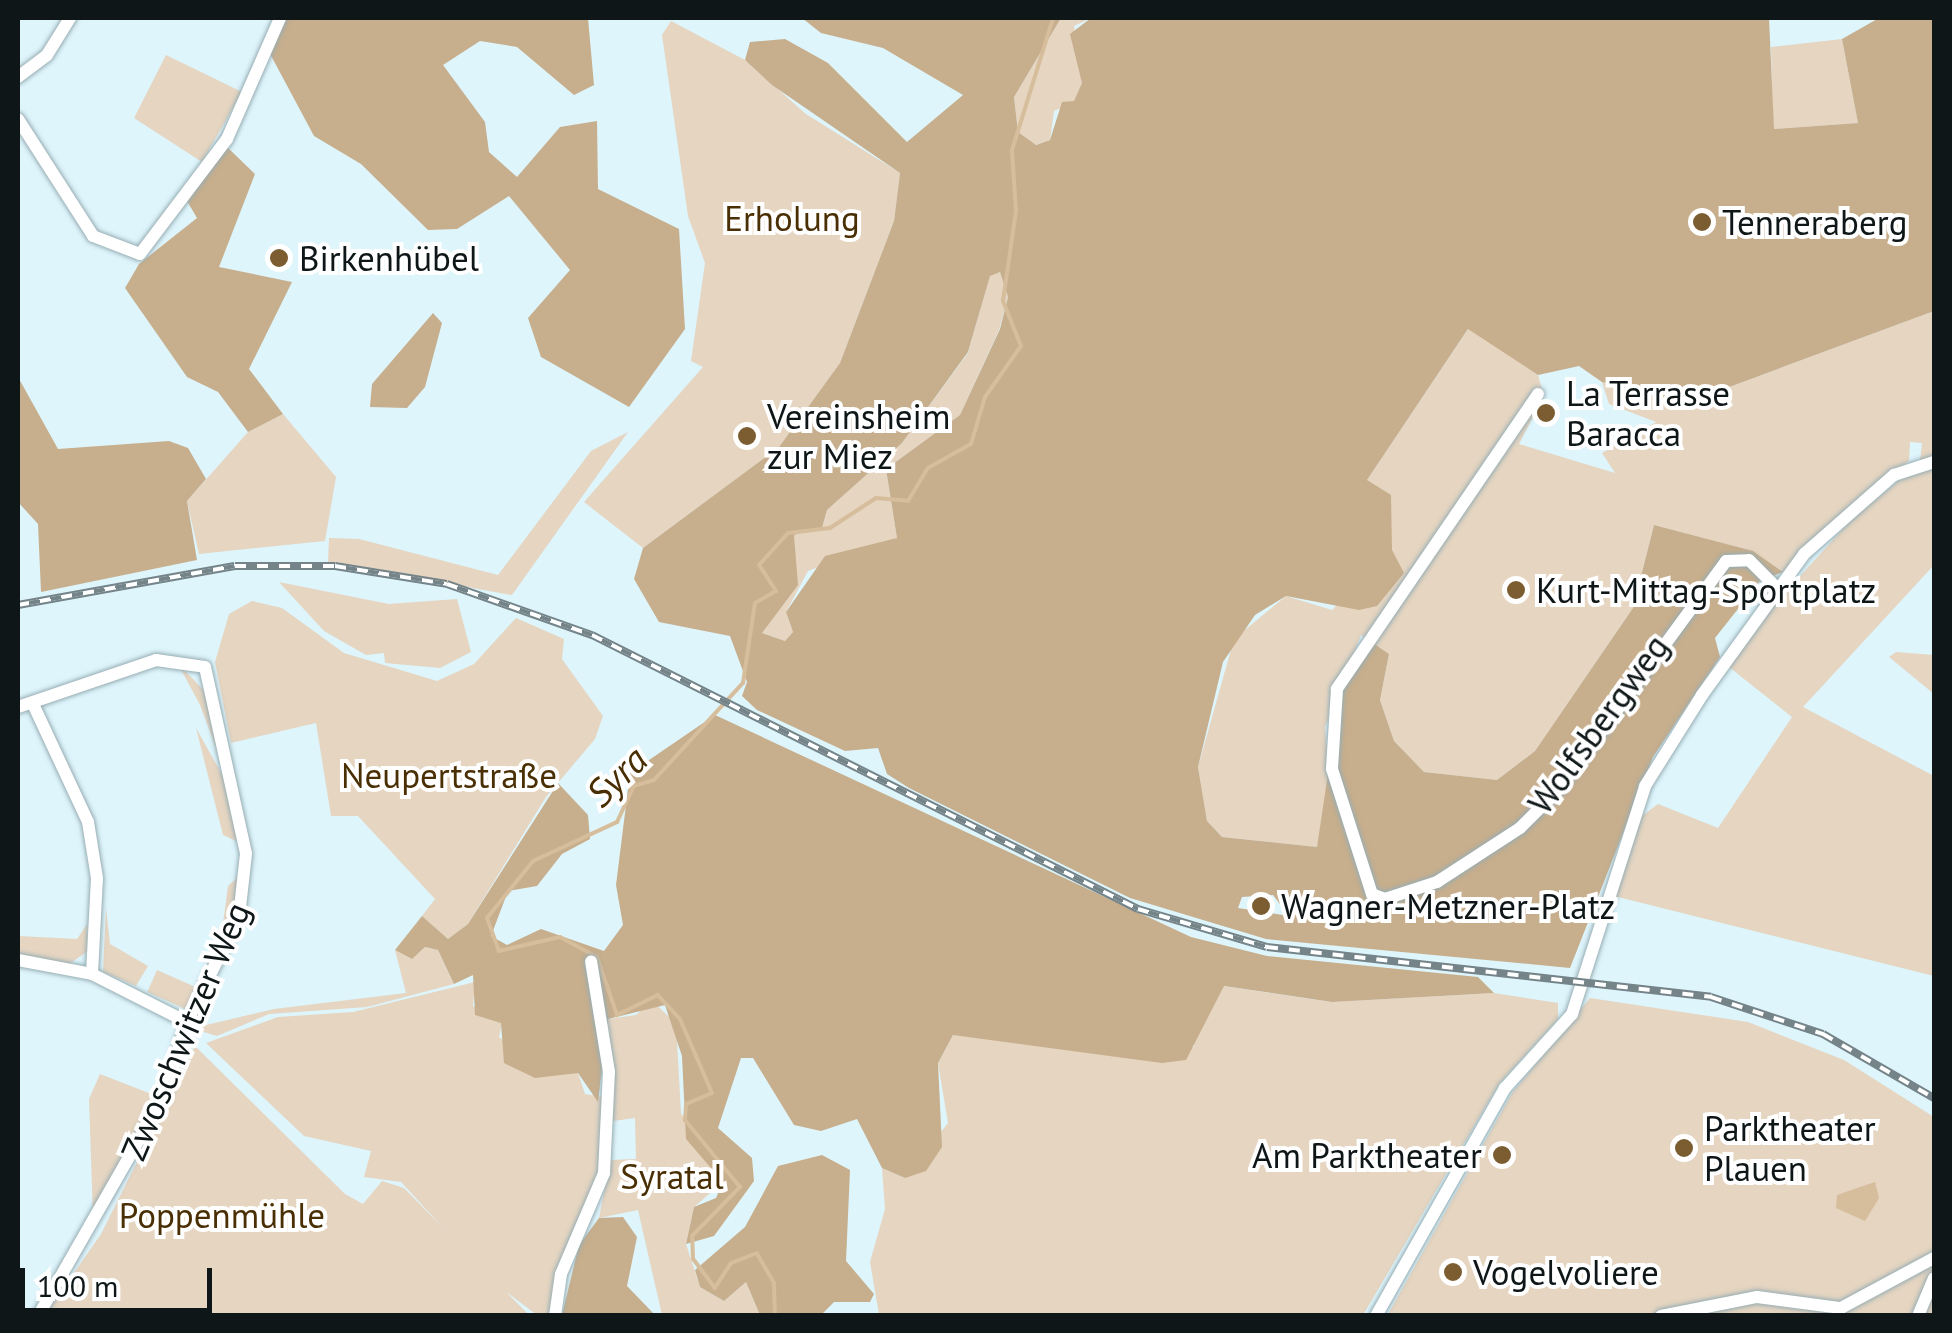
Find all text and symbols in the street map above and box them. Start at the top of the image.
park label: Erholung [724,197,860,239]
place label: Tenneraberg [1722,201,1907,243]
marker: Tenneraberg [1691,211,1713,233]
place label: Birkenhübel [299,237,479,279]
marker: Birkenhübel [268,247,290,269]
place label: La Terrasse Baracca [1566,372,1731,454]
place label: Vereinsheim zur Miez [767,395,950,477]
marker: La Terrasse Baracca [1535,402,1557,424]
marker: Vereinsheim zur Miez [736,425,758,447]
place label: Kurt-Mittag-Sportplatz [1536,569,1876,611]
marker: Kurt-Mittag-Sportplatz [1505,579,1527,601]
street label: Wolfsbergweg [1519,626,1677,822]
water label: Syra [576,736,656,816]
park label: Neupertstraße [341,754,557,796]
place label: Wagner-Metzner-Platz [1281,885,1615,927]
marker: Wagner-Metzner-Platz [1250,895,1272,917]
street label: Zwoschwitzer Weg [112,896,258,1166]
place label: Parktheater Plauen [1704,1107,1876,1189]
place label: Am Parktheater [1252,1134,1482,1176]
marker: Parktheater Plauen [1673,1137,1695,1159]
marker: Am Parktheater [1491,1144,1513,1166]
park label: Syratal [620,1155,724,1197]
park label: Poppenmühle [119,1194,325,1236]
scale bar [25,1248,218,1310]
place label: Vogelvoliere [1473,1251,1659,1293]
marker: Vogelvoliere [1442,1261,1464,1283]
text: 100 m [37,1266,118,1305]

